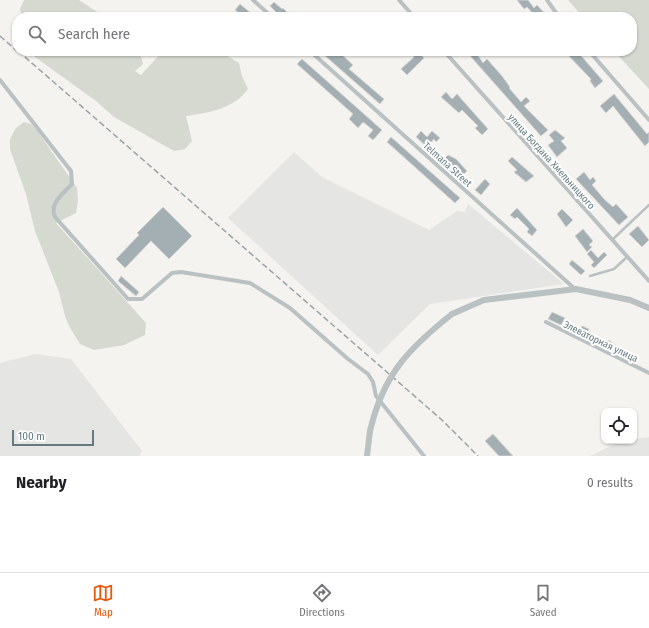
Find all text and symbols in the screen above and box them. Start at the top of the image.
search box [12,12,637,56]
icon: search [26,23,48,45]
text: Search here [58,25,130,43]
street label: улица Богдана Хмельницкого [505,112,597,212]
street label: Telmana Street [421,140,475,190]
street label: Элеваторная улица [561,319,640,365]
map controls [601,408,637,444]
button: locate [601,408,637,444]
scale bar [12,428,94,447]
text: 100 m [18,430,45,443]
text: Nearby [16,472,67,493]
text: 0 results [587,475,633,490]
tab: Map [92,582,114,619]
tab: Directions [299,582,345,619]
tab: Saved [530,582,557,619]

